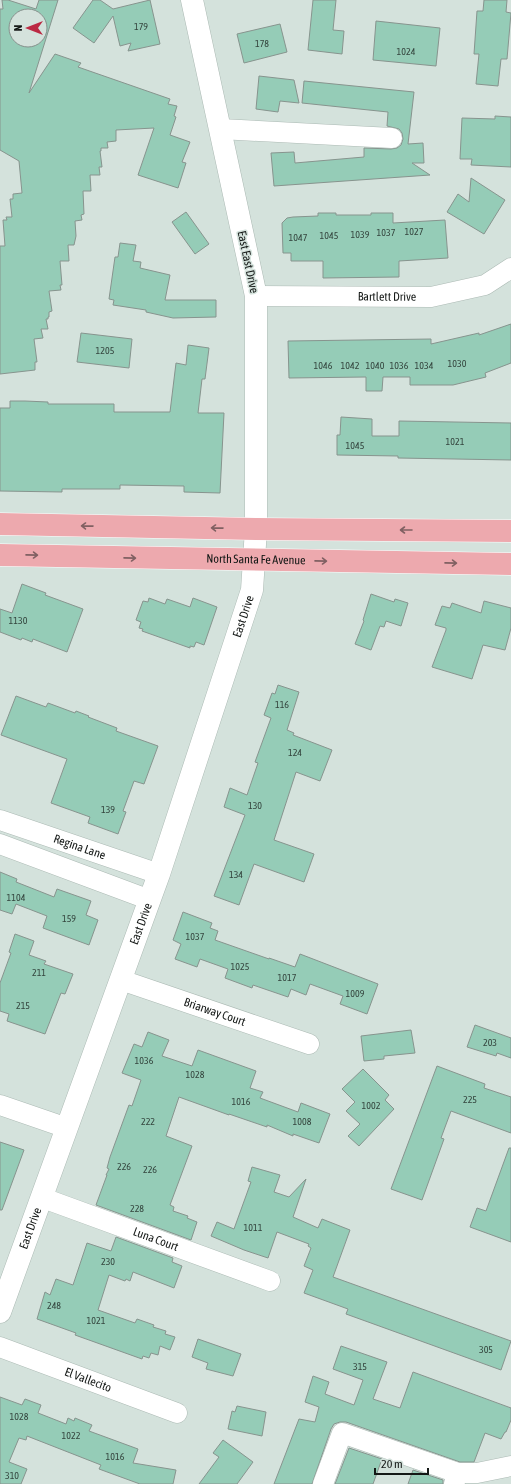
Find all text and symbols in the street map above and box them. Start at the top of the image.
north arrow [8,8,48,48]
house number: 179 [134,21,148,32]
text: N [12,25,24,31]
house number: 178 [255,38,269,49]
house number: 1024 [397,46,416,57]
house number: 1027 [405,226,424,237]
house number: 1037 [377,227,396,238]
house number: 1039 [351,229,370,240]
street label: East East Drive [235,230,261,294]
house number: 1045 [320,230,339,241]
house number: 1047 [289,232,308,243]
street label: Bartlett Drive [358,290,416,304]
house number: 1205 [96,345,115,356]
house number: 1030 [448,358,467,369]
house number: 1046 [314,360,333,371]
house number: 1042 [341,360,360,371]
house number: 1040 [366,360,385,371]
house number: 1036 [390,360,409,371]
house number: 1034 [415,360,434,371]
house number: 1021 [446,436,465,447]
house number: 1045 [346,440,365,451]
one-way arrow [81,522,94,530]
one-way arrow [211,524,224,532]
one-way arrow [400,526,413,534]
one-way arrow [25,552,38,559]
street label: North Santa Fe Avenue [206,552,306,567]
one-way arrow [123,554,136,562]
one-way arrow [314,557,327,565]
one-way arrow [444,559,457,567]
street label: East Drive [230,594,257,639]
house number: 1130 [9,615,28,626]
house number: 116 [275,699,289,710]
house number: 124 [288,747,302,758]
house number: 130 [248,800,262,811]
house number: 139 [101,804,115,815]
street label: Regina Lane [52,832,107,862]
house number: 134 [229,869,243,880]
house number: 1104 [7,892,26,903]
street label: East Drive [127,901,155,947]
house number: 159 [62,913,76,924]
house number: 1037 [186,931,205,942]
house number: 1025 [231,961,250,972]
house number: 211 [32,967,46,978]
house number: 1017 [278,972,297,983]
house number: 1009 [346,988,365,999]
street label: Briarway Court [182,995,248,1029]
house number: 215 [16,1000,30,1011]
house number: 203 [483,1037,497,1048]
house number: 1036 [135,1055,154,1066]
house number: 1028 [186,1069,205,1080]
house number: 225 [463,1094,477,1105]
house number: 1016 [232,1096,251,1107]
house number: 1002 [362,1100,381,1111]
house number: 222 [141,1116,155,1127]
house number: 1008 [293,1116,312,1127]
house number: 226 [117,1161,131,1172]
house number: 226 [143,1164,157,1175]
house number: 228 [130,1203,144,1214]
street label: East Drive [16,1206,44,1251]
house number: 1011 [244,1222,263,1233]
street label: Luna Court [131,1225,181,1254]
house number: 230 [101,1256,115,1267]
house number: 248 [47,1300,61,1311]
house number: 1021 [87,1315,106,1326]
house number: 305 [479,1344,493,1355]
house number: 315 [353,1361,367,1372]
street label: El Vallecito [63,1365,114,1395]
house number: 1028 [10,1411,29,1422]
house number: 1022 [62,1430,81,1441]
scale bar [375,1450,428,1476]
house number: 1016 [106,1451,125,1462]
text: 20 m [381,1457,403,1471]
house number: 310 [5,1470,19,1481]

